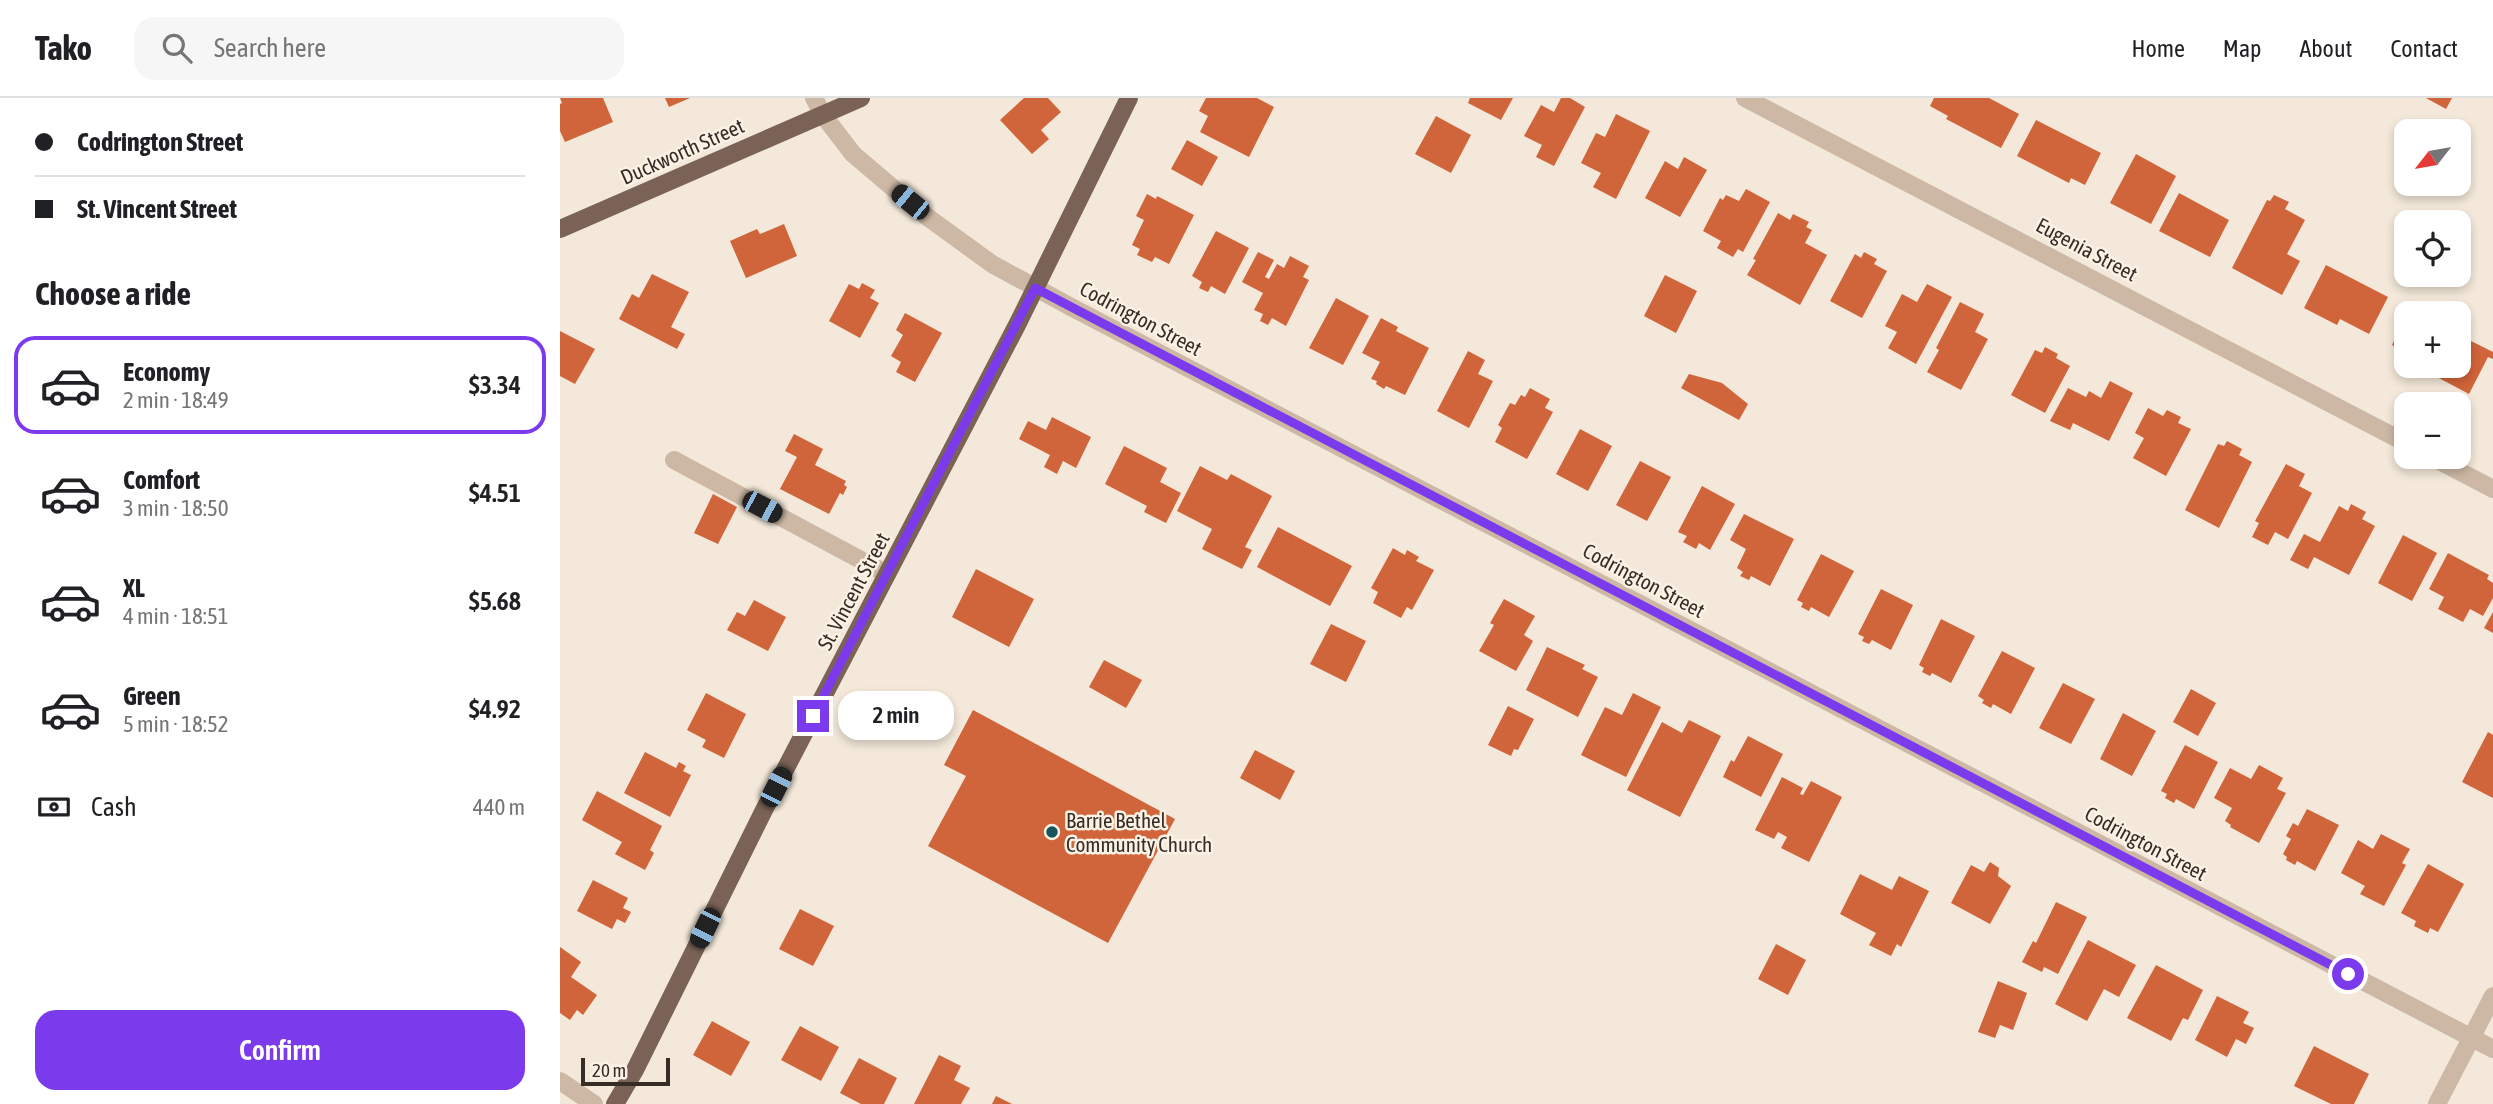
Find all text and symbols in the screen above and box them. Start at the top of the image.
search box [134,17,624,80]
text: Tako [35,29,92,67]
icon: search [158,29,196,67]
text: Search here [214,33,326,63]
text: Home [2131,35,2185,62]
text: Map [2223,35,2261,62]
text: About [2299,35,2352,62]
text: Contact [2390,35,2458,62]
street label: Duckworth Street [617,113,747,189]
north arrow [2394,119,2471,196]
map controls [2394,119,2471,469]
text: Codrington Street [77,127,243,157]
car [888,181,933,223]
text: St. Vincent Street [77,194,237,224]
button: locate [2394,210,2471,287]
street label: Eugenia Street [2032,212,2142,286]
text: Choose a ride [35,275,191,312]
street label: Codrington Street [1076,276,1206,360]
button: + [2394,301,2471,378]
icon: car [39,354,102,417]
text: Economy [123,357,210,387]
text: $3.34 [469,370,521,400]
text: 2 min · 18:49 [123,387,229,413]
button: − [2394,392,2471,469]
icon: car [39,462,102,525]
text: Comfort [123,465,200,495]
text: $4.51 [469,478,521,508]
car [739,488,786,526]
text: 3 min · 18:50 [123,495,229,521]
street label: St. Vincent Street [812,528,894,654]
street label: Codrington Street [1579,538,1709,622]
icon: car [39,570,102,633]
text: XL [123,573,145,603]
text: $5.68 [469,586,521,616]
text: 4 min · 18:51 [123,603,229,629]
icon: car [39,678,102,741]
text: Green [123,681,181,711]
callout: 2 min [838,692,953,740]
text: $4.92 [469,694,521,724]
route end [797,700,829,732]
text: 2 min [873,702,919,728]
text: 5 min · 18:52 [123,711,229,737]
car [758,764,795,810]
icon: cash [35,788,73,826]
text: Cash [91,792,137,822]
text: 440 m [473,794,525,820]
street label: Codrington Street [2081,801,2211,885]
place label: Barrie Bethel Community Church [1066,808,1212,856]
marker: Barrie Bethel Community Church [1044,824,1060,840]
car [687,905,724,951]
route start [2332,958,2364,990]
button: Confirm [35,1010,525,1090]
scale bar [581,1055,670,1087]
text: 20 m [592,1059,626,1081]

